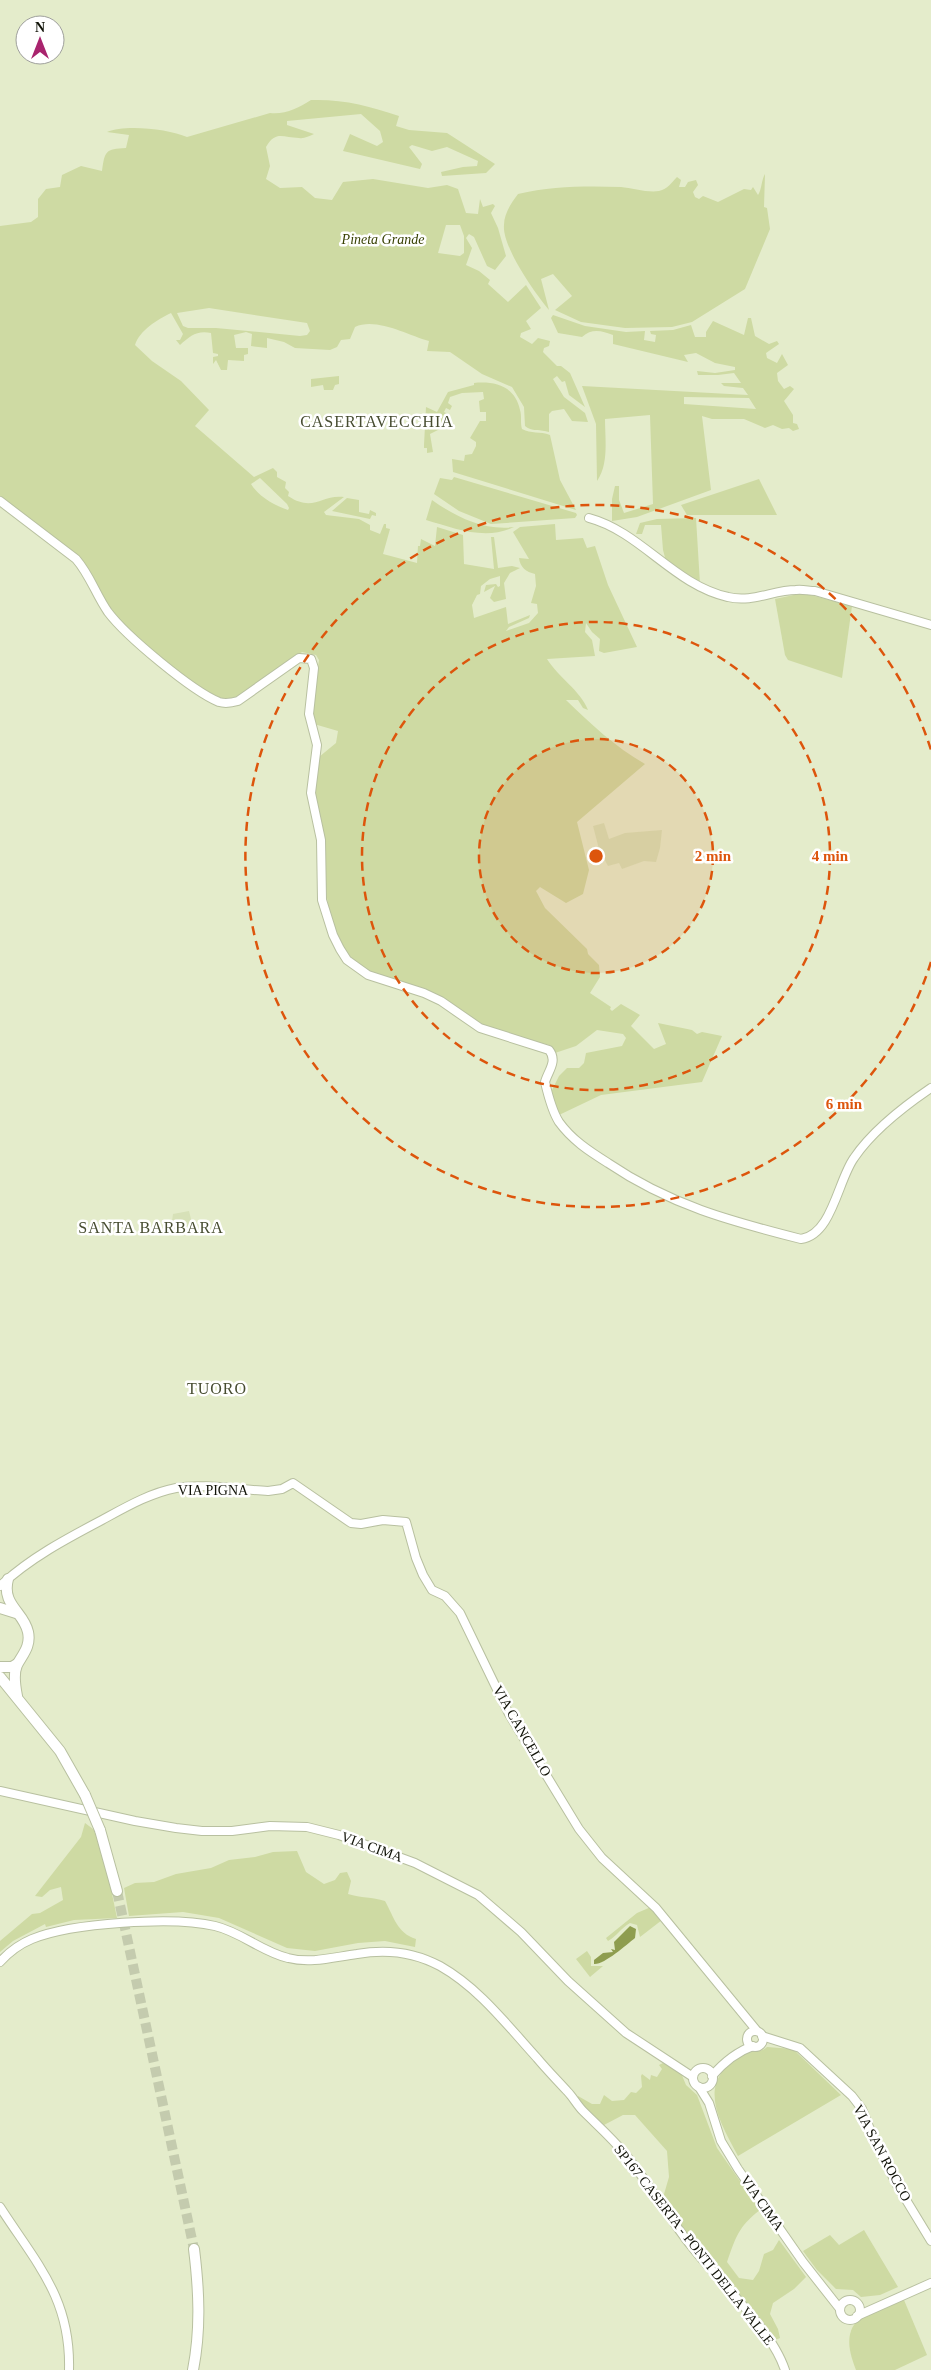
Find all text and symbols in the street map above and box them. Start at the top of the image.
north arrow [15,15,65,65]
text: N [35,20,45,35]
park label: Pineta Grande [341,232,424,247]
district label: CASERTAVECCHIA [300,413,454,430]
centre of rings [587,847,605,865]
text: 2 min [695,848,732,864]
text: 4 min [812,848,849,864]
text: 6 min [826,1096,863,1112]
district label: SANTA BARBARA [78,1219,224,1236]
district label: TUORO [187,1380,247,1397]
street label: VIA PIGNA [178,1483,249,1498]
street label: VIA CANCELLO [490,1683,554,1779]
street label: VIA CIMA [339,1829,406,1865]
street label: VIA SAN ROCCO [850,2102,914,2204]
street label: SP167 CASERTA - PONTI DELLA VALLE [611,2142,777,2348]
street label: VIA CIMA [737,2172,787,2234]

